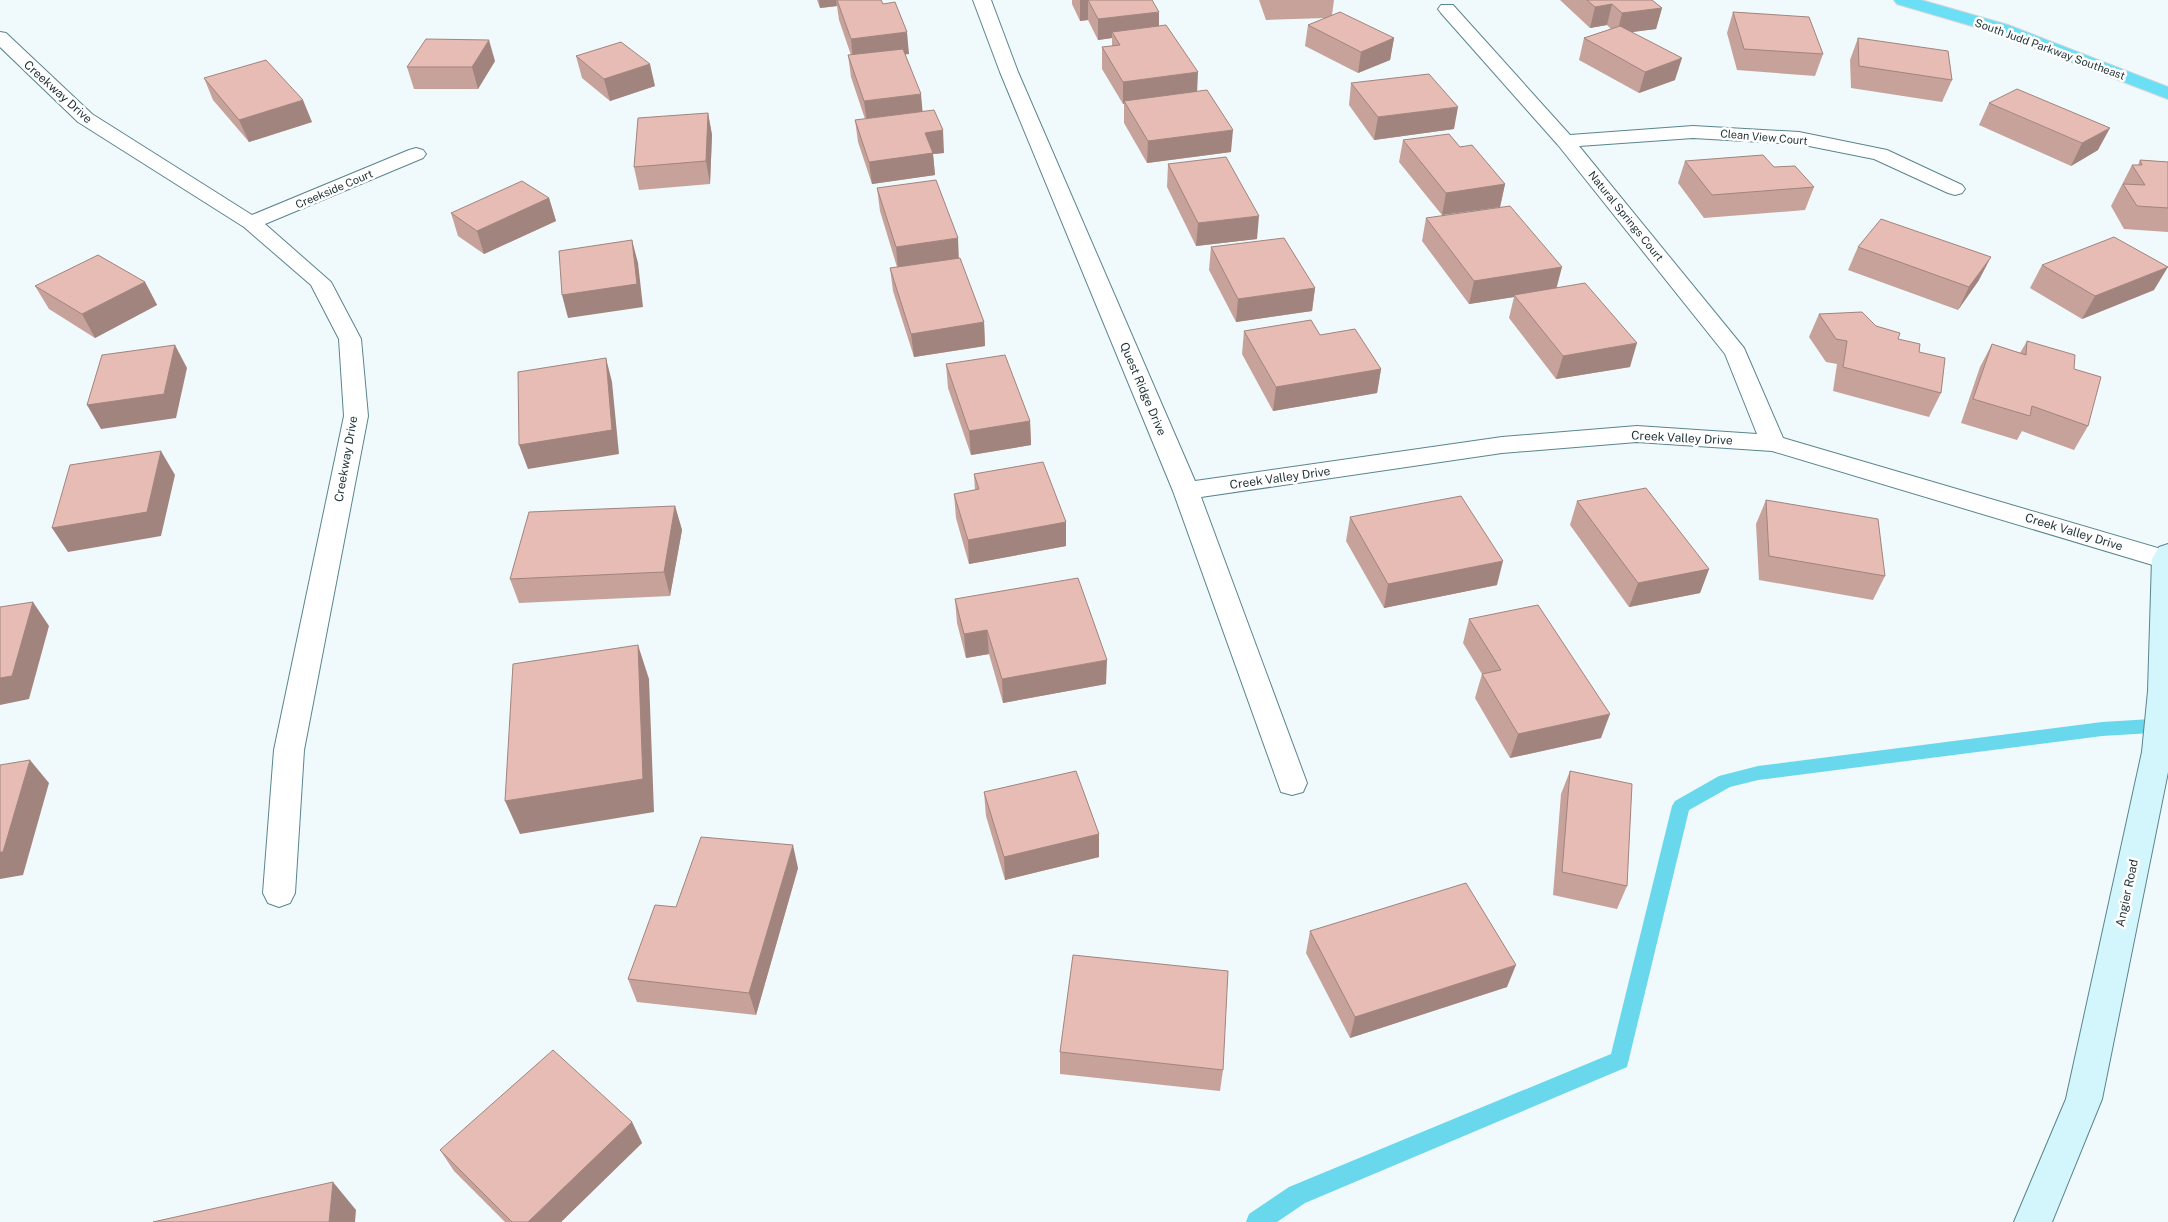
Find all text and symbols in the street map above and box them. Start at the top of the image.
street label: South Judd Parkway Southeast [1973,16,2127,82]
street label: Creekway Drive [21,58,95,126]
street label: Clean View Court [1720,127,1808,147]
street label: Creekside Court [294,167,374,211]
street label: Natural Springs Court [1586,169,1666,263]
street label: Quest Ridge Drive [1117,340,1169,438]
street label: Creekway Drive [332,415,360,503]
street label: Creek Valley Drive [1631,428,1733,448]
street label: Creek Valley Drive [1229,464,1331,492]
street label: Creek Valley Drive [2023,510,2125,554]
street label: Angier Road [2113,858,2141,928]

